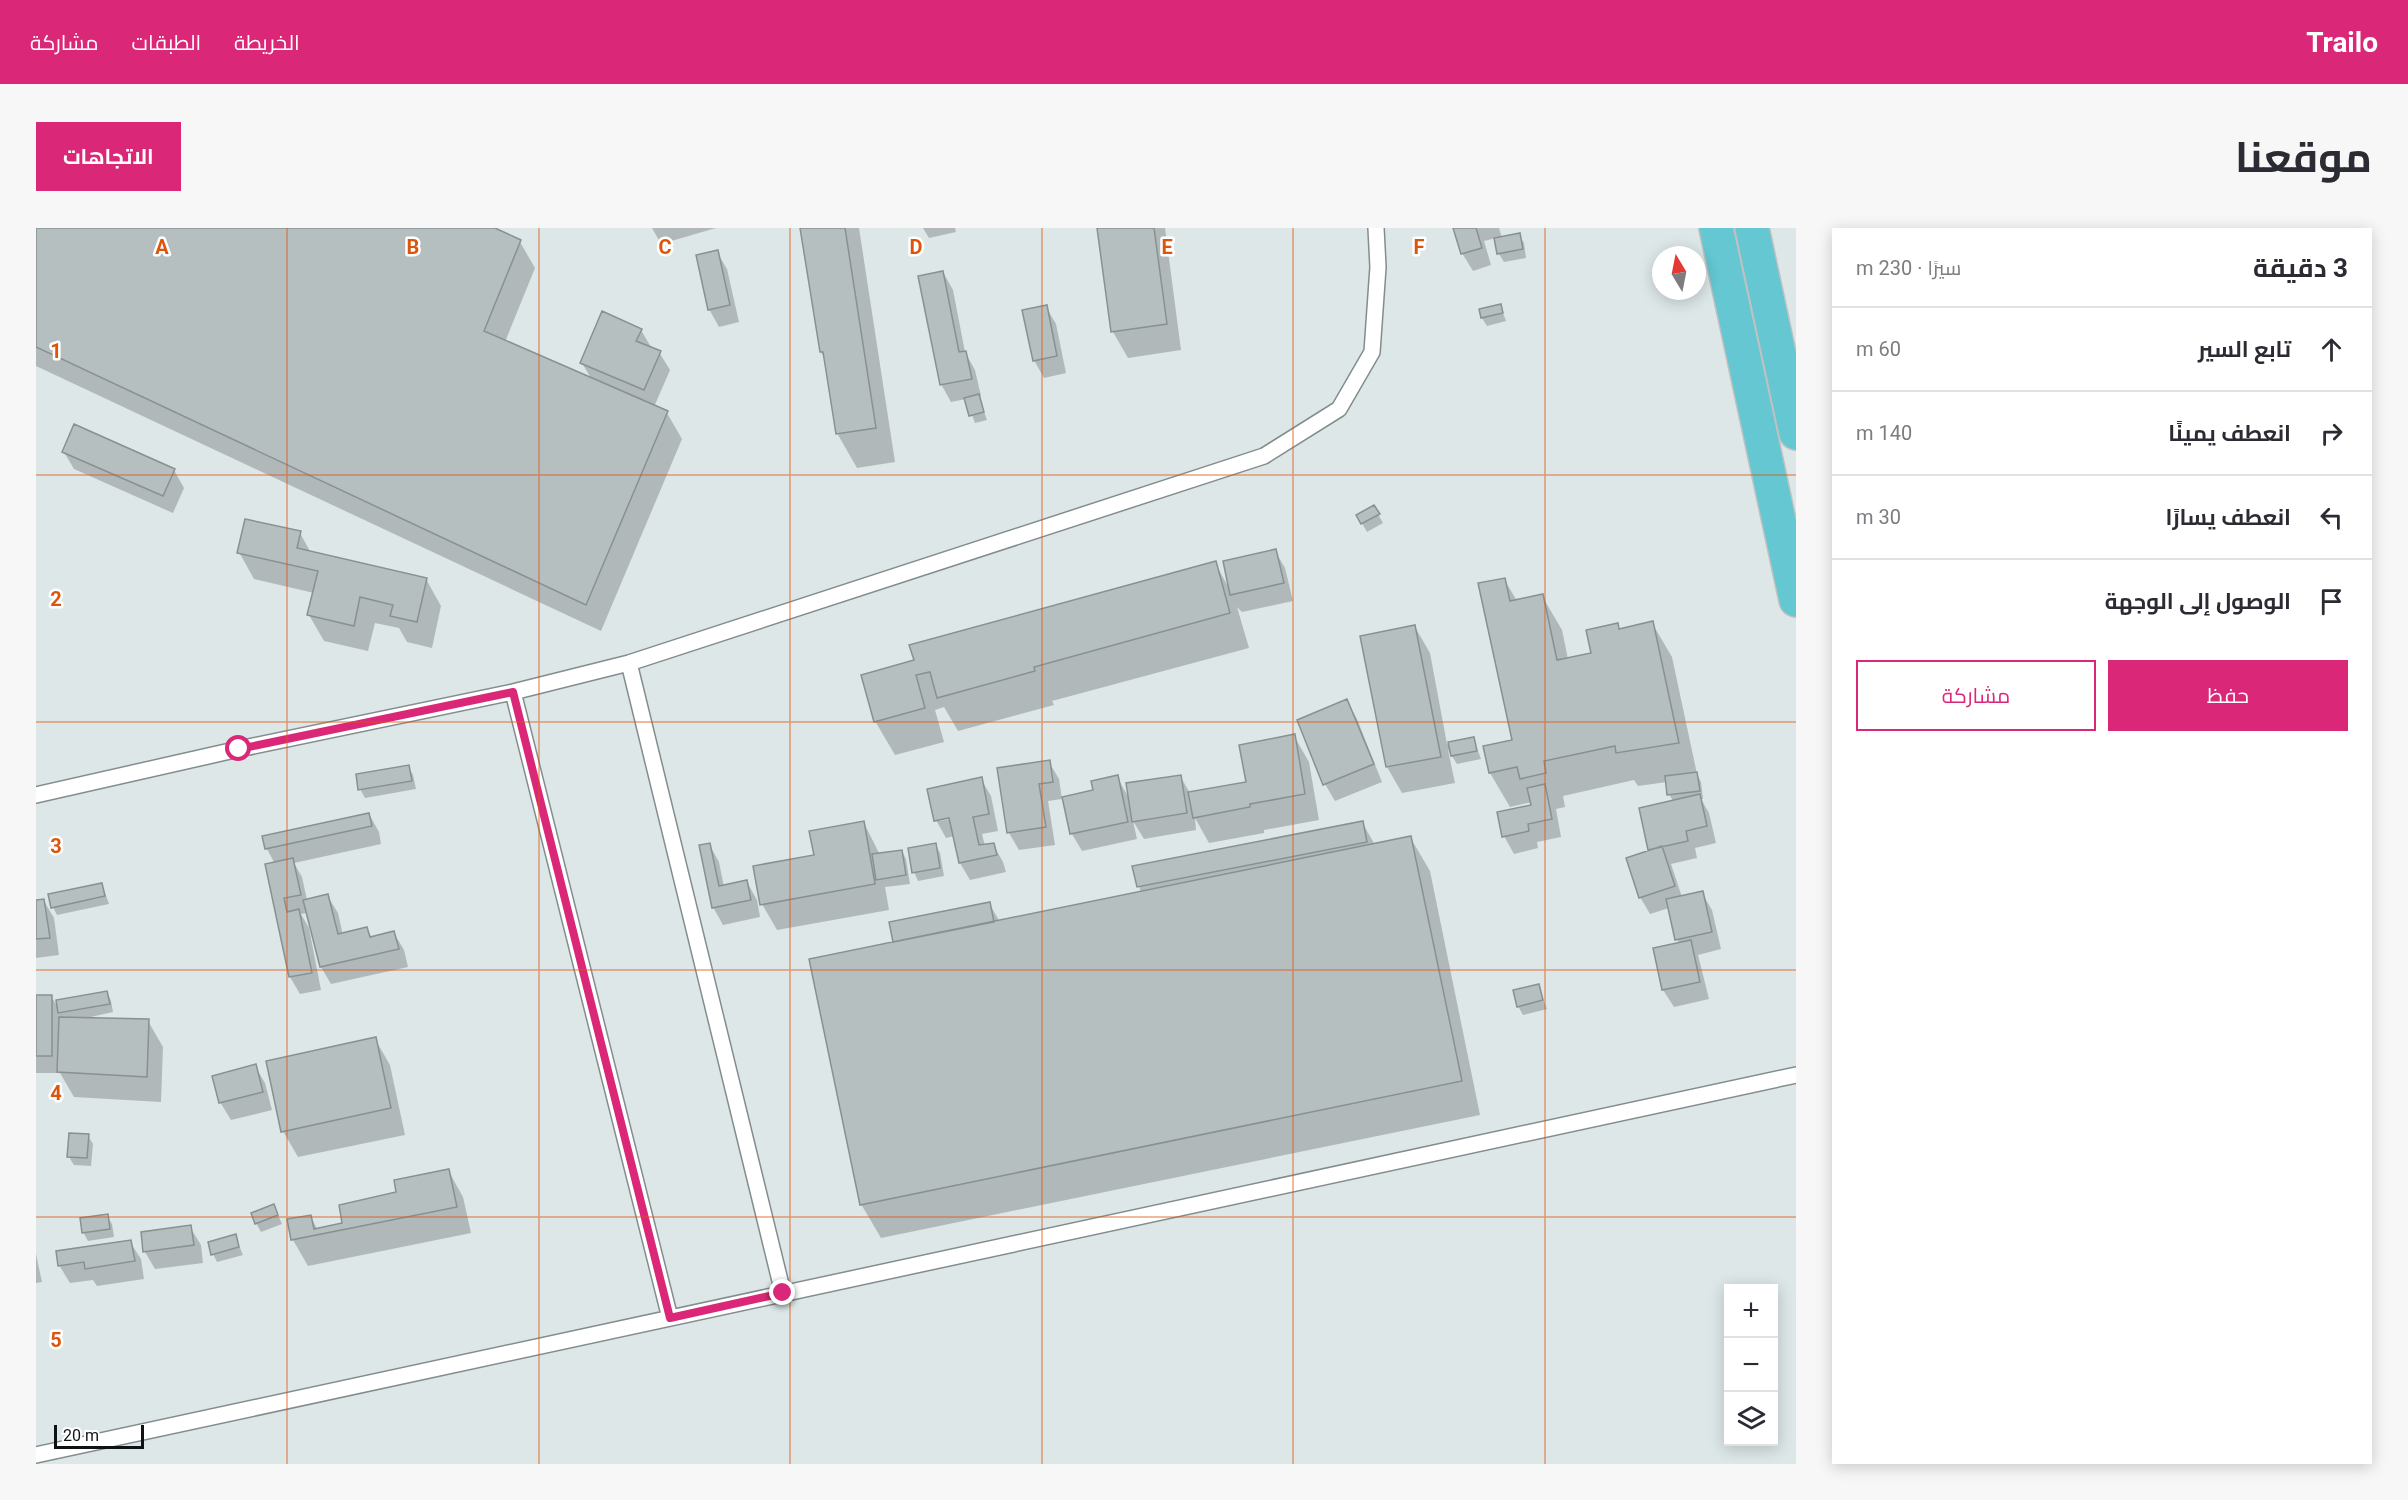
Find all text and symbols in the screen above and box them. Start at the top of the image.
text: Trailo [2306,26,2378,59]
text: مشاركة [30,31,99,55]
text: الطبقات [132,31,201,55]
text: الخريطة [234,31,300,55]
button: الاتجاهات [36,122,181,191]
text: موقعنا [2235,133,2372,182]
text: A [155,235,169,259]
text: B [407,235,419,259]
text: C [658,235,672,259]
text: D [910,235,923,259]
text: E [1161,235,1173,259]
text: F [1414,235,1425,259]
north arrow [1652,246,1706,300]
text: 3 دقيقة [2253,253,2348,283]
text: سيرًا · 230 m [1856,256,1961,280]
icon: ahead [2315,333,2348,366]
text: 60 m [1856,337,1901,361]
text: تابع السير [2198,337,2291,362]
text: 1 [50,339,62,363]
icon: right [2315,417,2348,450]
text: 140 m [1856,421,1912,445]
text: انعطف يمينًا [2168,421,2291,446]
icon: left [2315,501,2348,534]
text: 30 m [1856,505,1901,529]
text: انعطف يسارًا [2166,505,2291,530]
icon: arrive [2315,585,2348,618]
text: 2 [50,587,62,611]
text: الوصول إلى الوجهة [2105,589,2291,614]
button: مشاركة [1856,660,2096,731]
button: حفظ [2108,660,2348,731]
route start [225,735,251,761]
text: 3 [50,834,62,858]
text: 4 [50,1081,62,1105]
route end [769,1279,795,1305]
map controls [1724,1284,1778,1446]
button: + [1724,1284,1778,1338]
text: 5 [50,1328,62,1352]
button: − [1724,1338,1778,1392]
button: layers [1724,1392,1778,1446]
scale bar [54,1422,144,1450]
text: 20 m [63,1426,99,1445]

